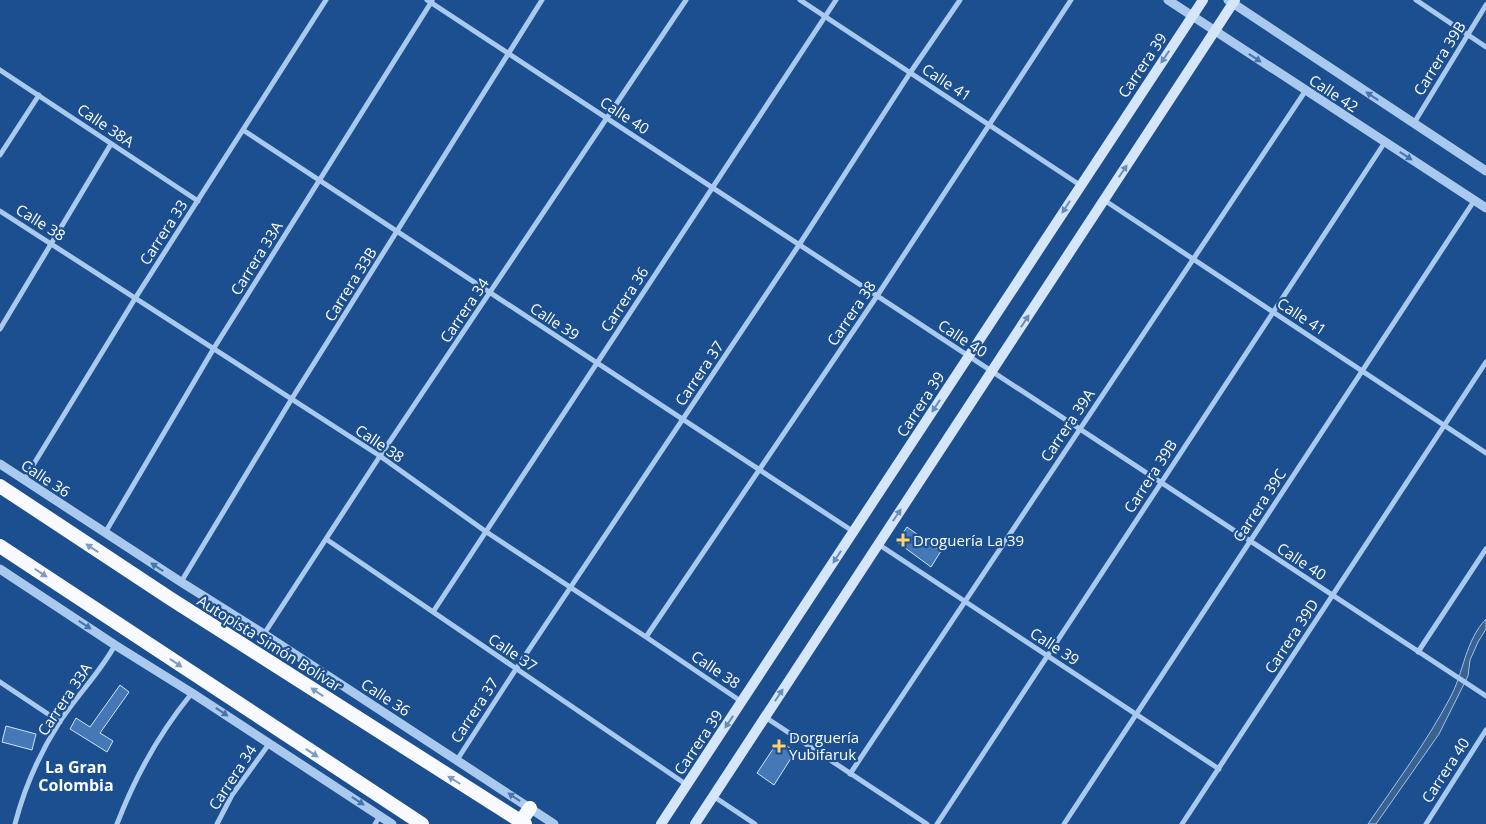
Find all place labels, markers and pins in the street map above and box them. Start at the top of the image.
place label: Droguería La 39 [913,530,1024,550]
marker: Droguería La 39 [897,534,909,546]
place label: Dorguería Yubifaruk [789,727,859,764]
marker: Dorguería Yubifaruk [773,740,785,752]

